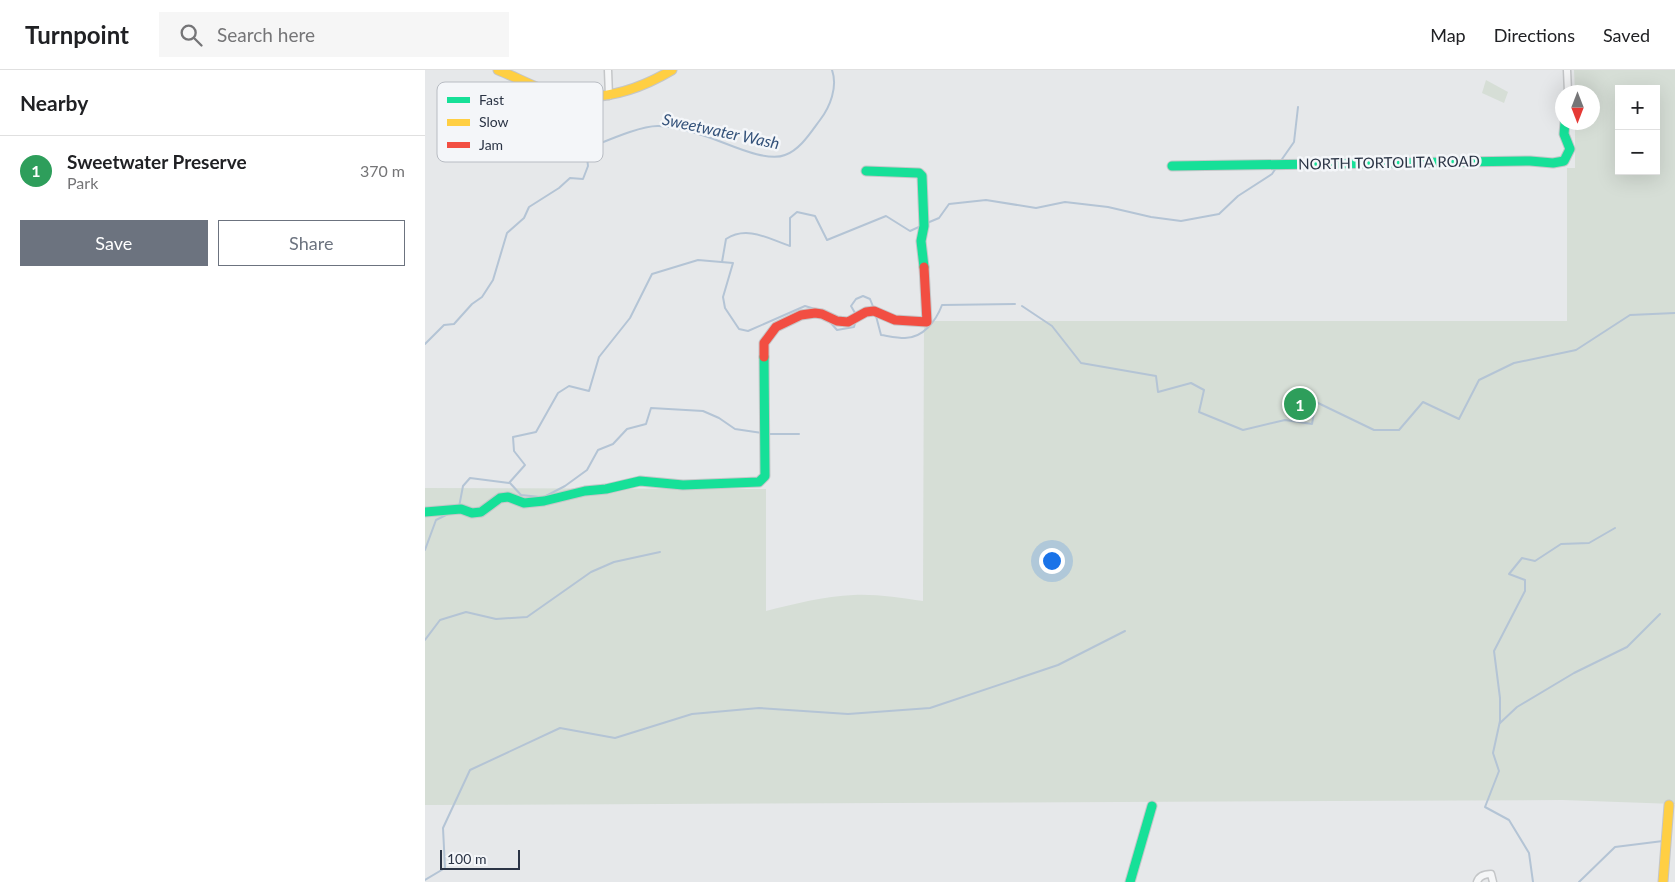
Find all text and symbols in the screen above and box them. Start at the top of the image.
search box [159,12,509,57]
text: Turnpoint [25,20,129,49]
icon: search [177,21,205,49]
text: Search here [217,23,315,46]
text: Map [1430,24,1466,46]
text: Directions [1494,24,1575,46]
text: Saved [1603,24,1650,46]
legend [437,82,603,162]
north arrow [1555,85,1600,130]
map controls [1615,85,1660,175]
button: + [1615,85,1660,130]
text: Nearby [20,90,88,115]
text: Fast [479,91,504,108]
water label: Sweetwater Wash [661,109,781,152]
text: Slow [479,113,509,130]
button: − [1615,130,1660,175]
text: Jam [479,136,503,153]
text: Sweetwater Preserve [67,150,247,173]
street label: NORTH TORTOLITA ROAD [1298,151,1480,173]
text: 1 [31,161,41,180]
text: 370 m [360,161,405,180]
text: Park [67,173,98,192]
button: Save [20,220,208,266]
button: Share [218,220,405,266]
pin: 1 [1284,385,1316,423]
your location [1039,548,1065,574]
scale bar [440,847,520,870]
text: 100 m [447,850,486,867]

